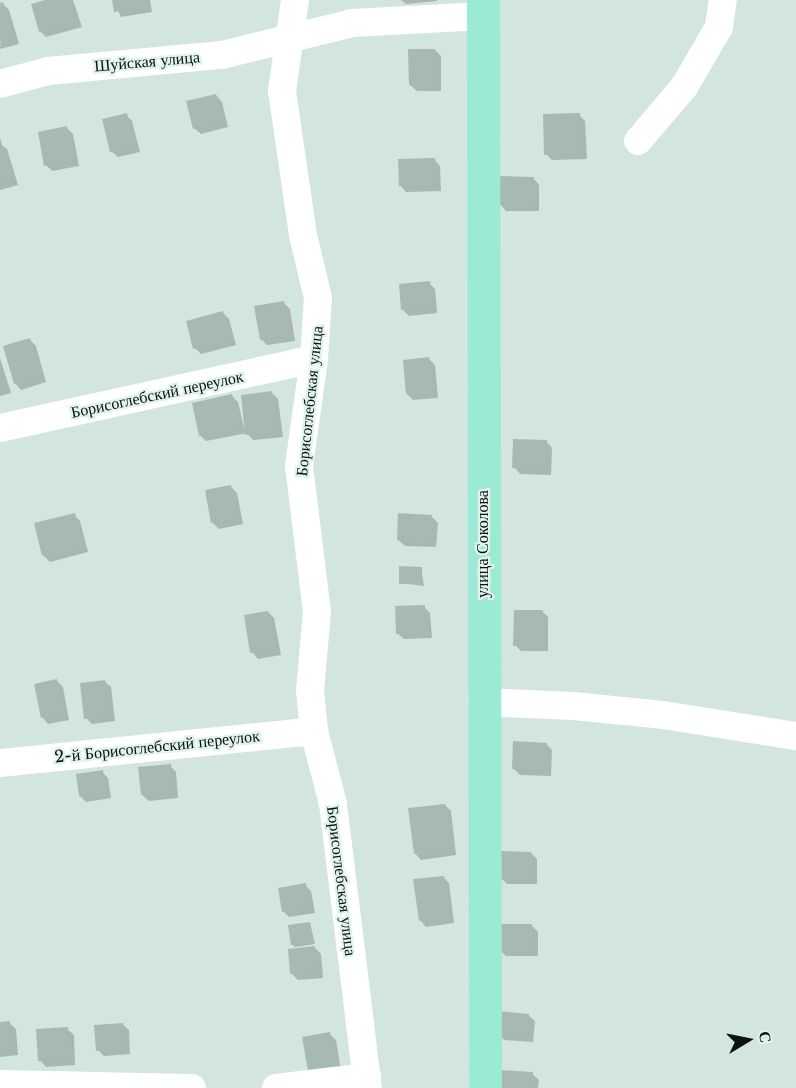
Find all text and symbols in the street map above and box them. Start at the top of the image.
street label: Шуйская улица [93,47,201,75]
street label: Борисоглебская улица [292,325,326,477]
street label: Борисоглебский переулок [69,366,245,422]
street label: улица Соколова [472,490,492,598]
street label: 2-й Борисоглебский переулок [53,726,261,766]
street label: Борисоглебская улица [323,805,361,957]
north arrow [718,1010,778,1070]
text: С [755,1029,777,1044]

